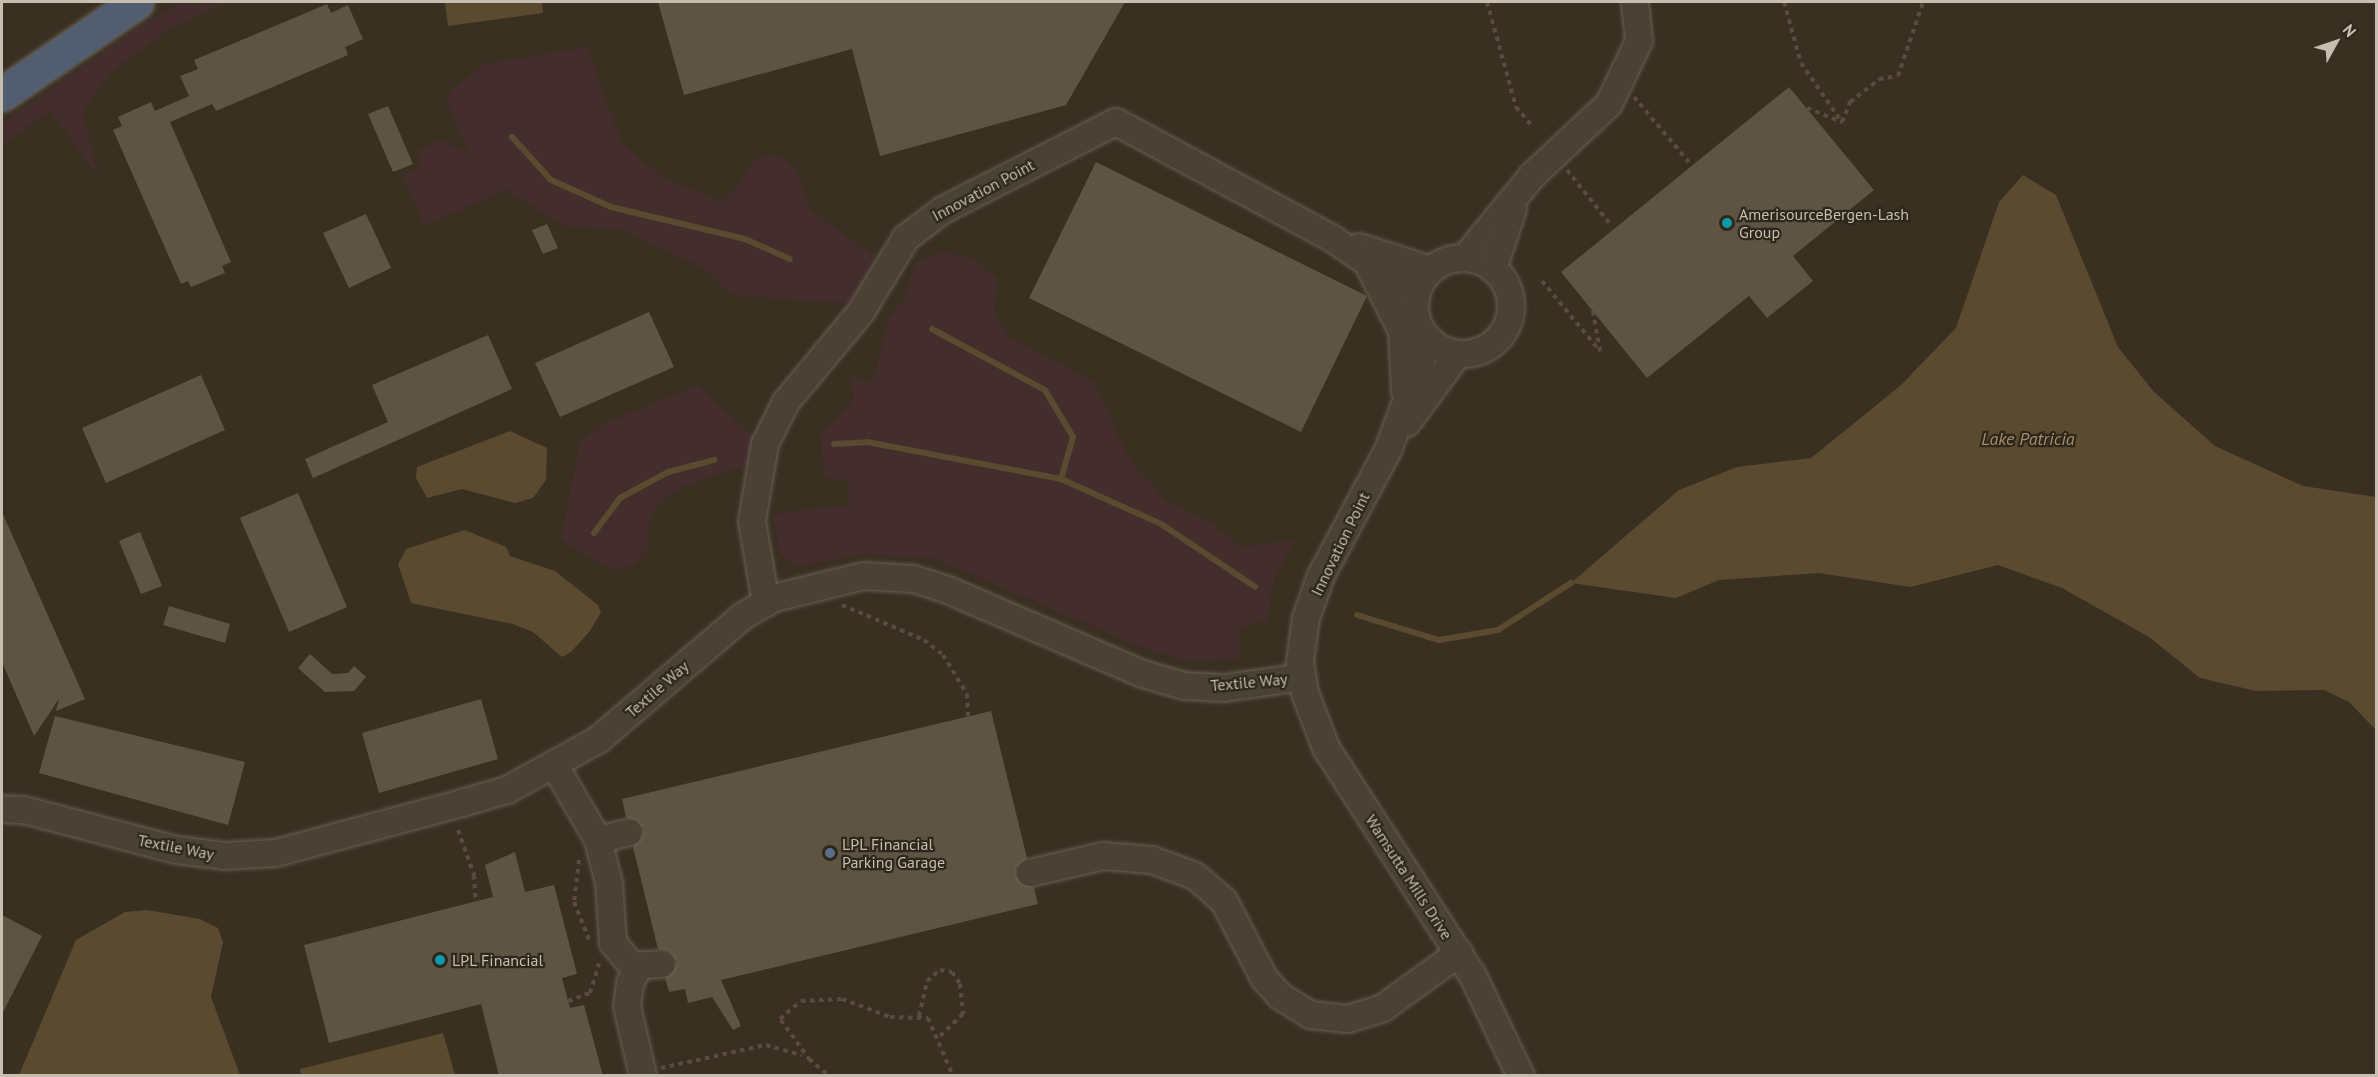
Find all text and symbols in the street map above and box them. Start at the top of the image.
north arrow [2306,12,2366,72]
text: N [2339,20,2361,41]
street label: Innovation Point [929,155,1037,225]
place label: AmerisourceBergen-Lash Group [1739,204,1909,242]
marker: AmerisourceBergen-Lash Group [1720,216,1734,230]
water label: Lake Patricia [1981,428,2075,450]
street label: Innovation Point [1307,489,1373,599]
street label: Textile Way [621,656,693,722]
street label: Textile Way [1210,669,1288,695]
street label: Wamsutta Mills Drive [1361,811,1457,943]
street label: Textile Way [136,830,216,864]
place label: LPL Financial Parking Garage [842,834,945,872]
marker: LPL Financial Parking Garage [823,846,837,860]
place label: LPL Financial [452,950,544,970]
marker: LPL Financial [433,953,447,967]

